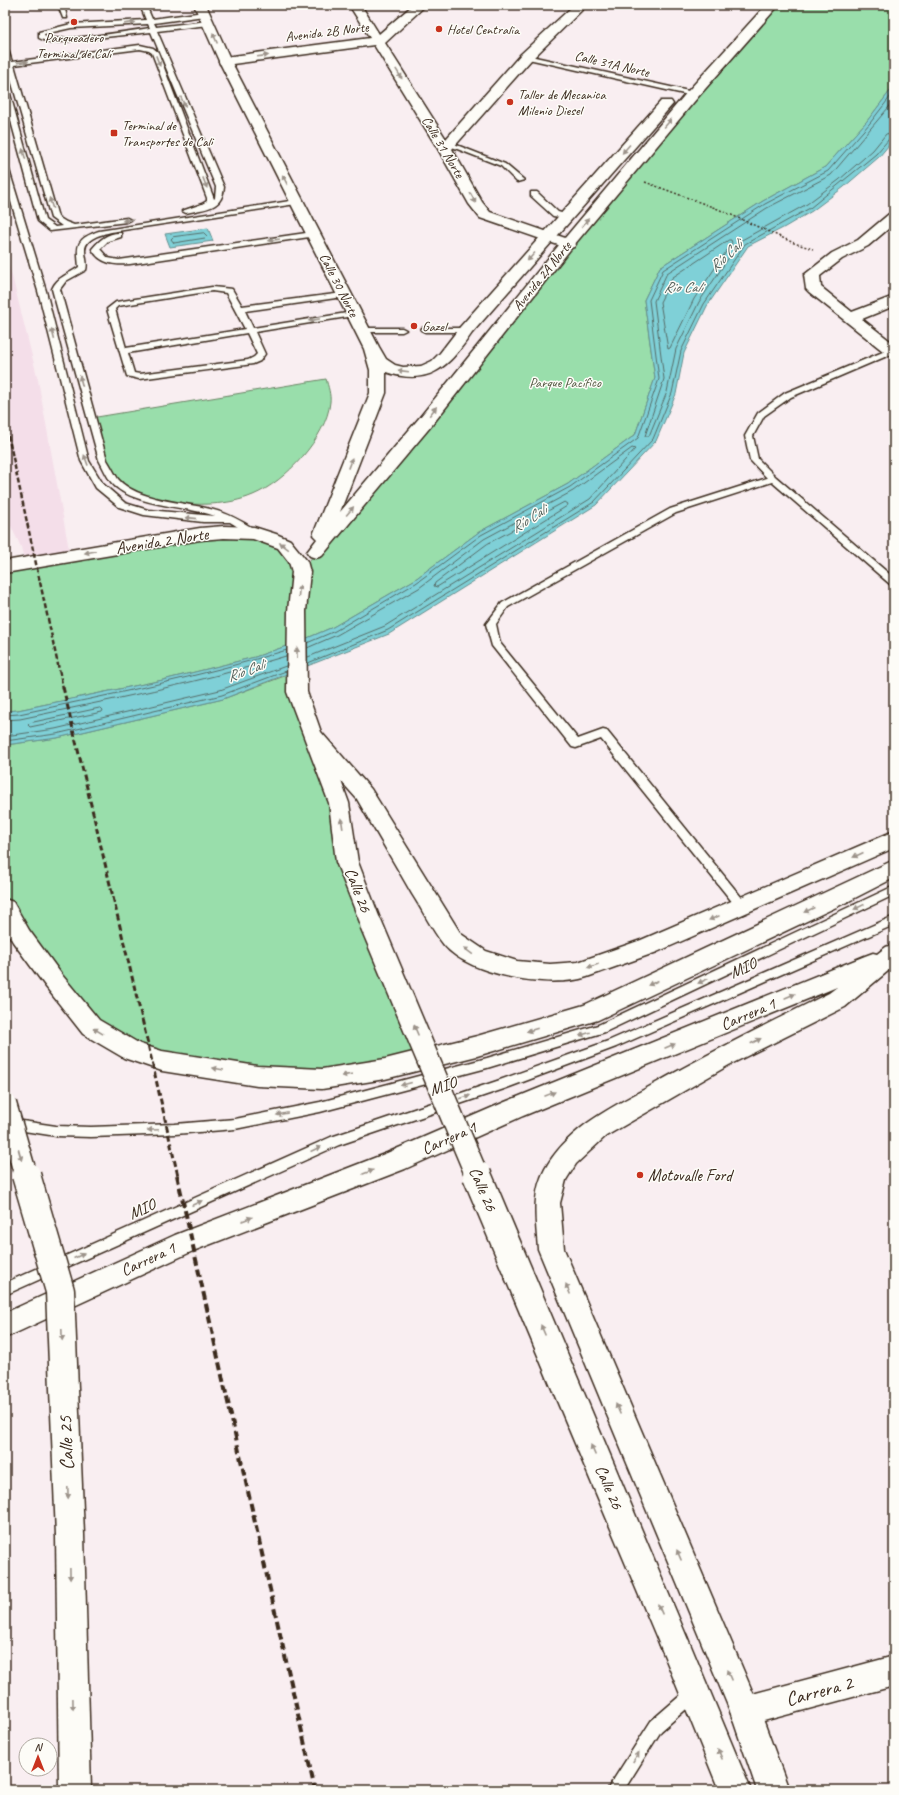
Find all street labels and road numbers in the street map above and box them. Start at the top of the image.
street label: Avenida 2B Norte [284,18,371,46]
street label: Calle 31A Norte [573,47,652,81]
street label: Calle 31 Norte [418,113,469,182]
street label: Avenida 2A Norte [509,237,576,314]
street label: Calle 30 Norte [316,250,363,321]
street label: Avenida 2 Norte [114,523,211,559]
street label: Calle 26 [340,865,377,917]
street label: MIO [726,952,761,983]
street label: Carrera 1 [717,992,780,1035]
street label: MIO [427,1071,461,1100]
street label: Carrera 1 [418,1116,481,1159]
street label: Calle 26 [464,1164,502,1216]
street label: MIO [125,1193,160,1224]
street label: Carrera 1 [117,1237,180,1281]
street label: Calle 25 [53,1414,79,1471]
street label: Calle 26 [590,1462,628,1514]
street label: Carrera 2 [783,1670,857,1712]

